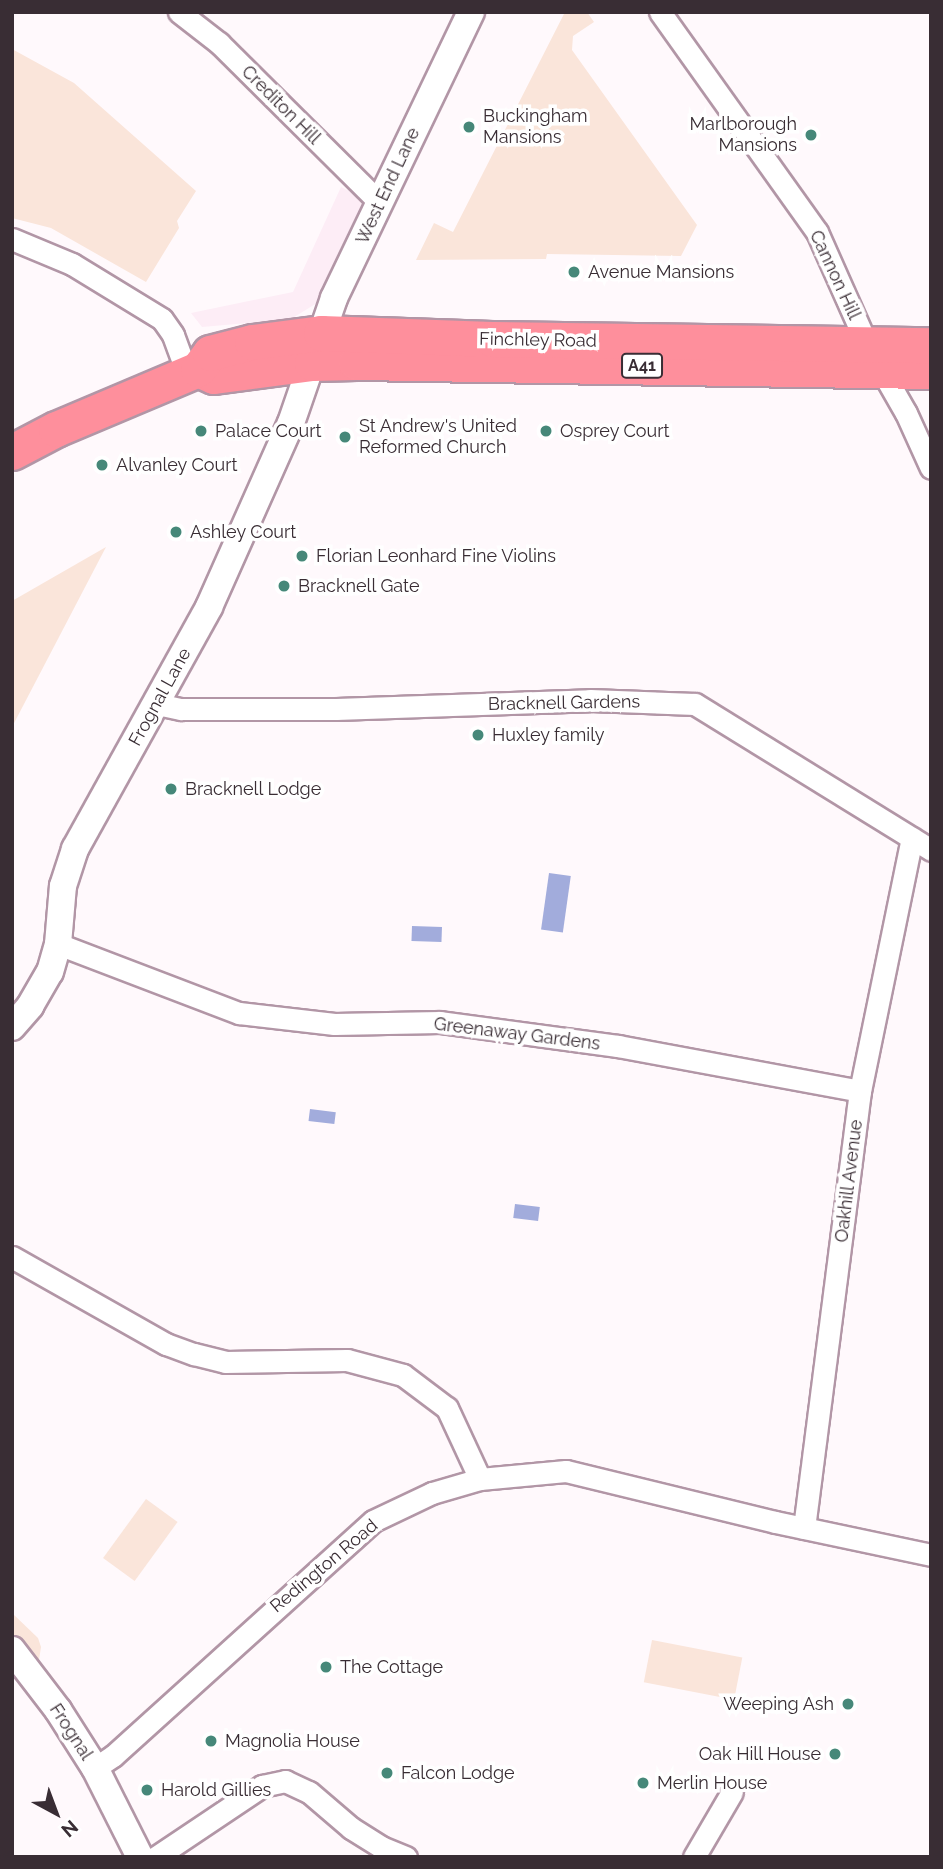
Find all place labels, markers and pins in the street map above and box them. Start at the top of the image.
place label: Buckingham Mansions [483,106,587,148]
place label: Marlborough Mansions [689,114,797,156]
marker: Buckingham Mansions [461,119,477,135]
marker: Marlborough Mansions [803,127,819,143]
place label: Avenue Mansions [588,261,734,283]
marker: Avenue Mansions [566,264,582,280]
place label: St Andrew's United Reformed Church [359,416,517,458]
place label: Palace Court [215,420,322,442]
place label: Osprey Court [560,420,670,442]
marker: Palace Court [193,423,209,439]
marker: Osprey Court [538,423,554,439]
marker: St Andrew's United Reformed Church [337,429,353,445]
place label: Alvanley Court [116,454,238,476]
marker: Alvanley Court [94,457,110,473]
place label: Ashley Court [190,521,297,543]
marker: Ashley Court [168,524,184,540]
place label: Florian Leonhard Fine Violins [316,545,557,567]
marker: Florian Leonhard Fine Violins [294,548,310,564]
place label: Bracknell Gate [298,575,420,597]
marker: Bracknell Gate [276,578,292,594]
place label: Huxley family [492,724,605,746]
marker: Huxley family [470,727,486,743]
place label: Bracknell Lodge [185,778,322,800]
marker: Bracknell Lodge [163,781,179,797]
place label: The Cottage [340,1656,443,1678]
marker: The Cottage [318,1659,334,1675]
place label: Weeping Ash [723,1693,834,1715]
marker: Weeping Ash [840,1696,856,1712]
place label: Magnolia House [225,1730,360,1752]
marker: Magnolia House [203,1733,219,1749]
place label: Oak Hill House [698,1743,821,1765]
marker: Oak Hill House [827,1746,843,1762]
place label: Falcon Lodge [401,1762,515,1784]
marker: Falcon Lodge [379,1765,395,1781]
place label: Merlin House [657,1772,767,1794]
marker: Merlin House [635,1775,651,1791]
place label: Harold Gillies [161,1779,271,1801]
marker: Harold Gillies [139,1782,155,1798]

